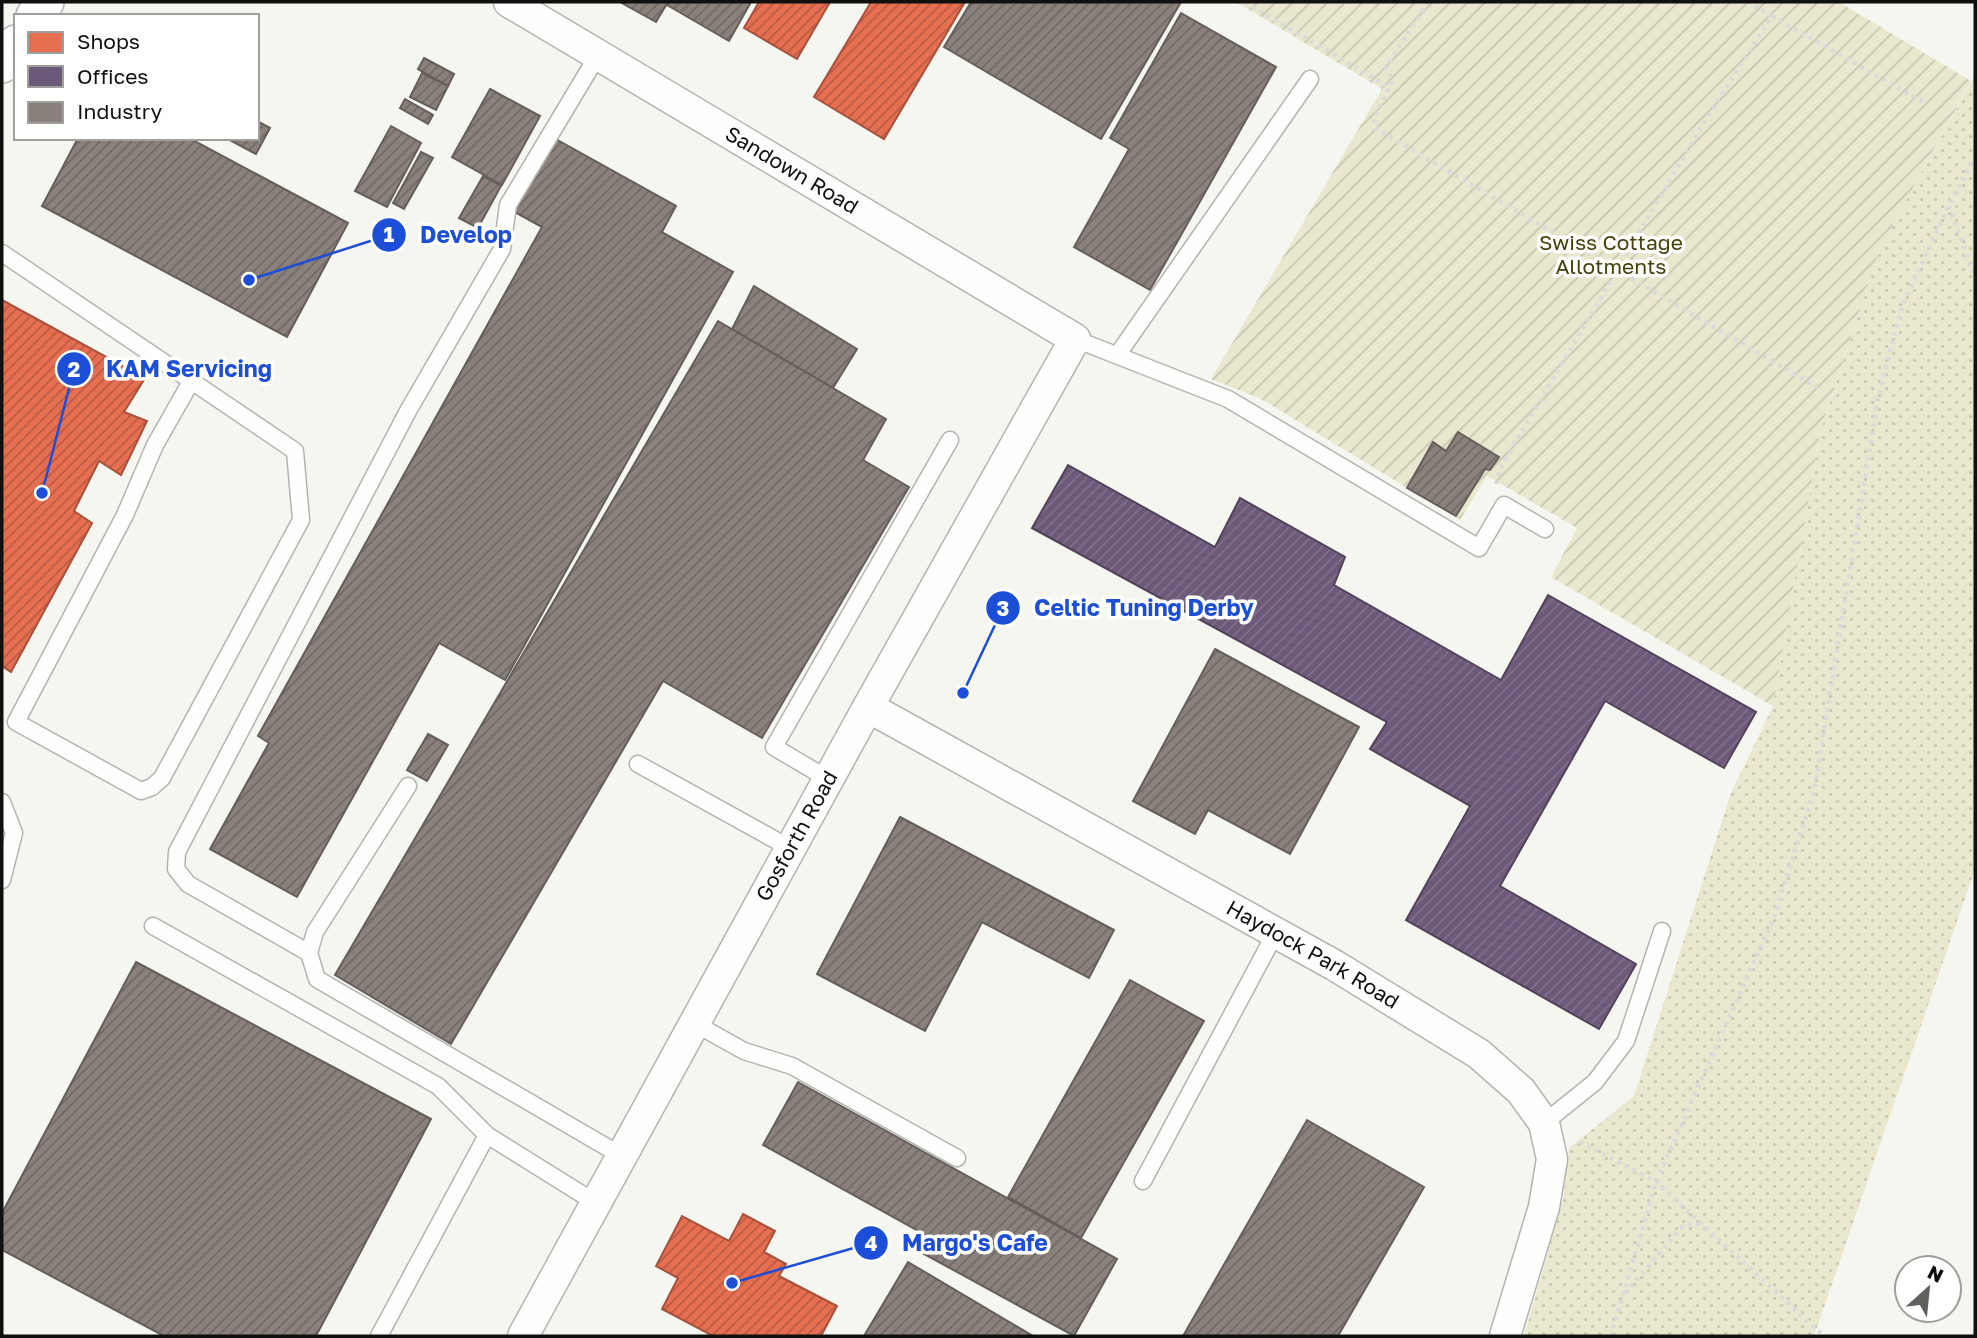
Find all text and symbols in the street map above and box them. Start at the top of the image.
legend [14,14,259,140]
text: Shops [77,28,140,54]
text: Offices [77,63,148,89]
text: Industry [77,98,162,124]
street label: Sandown Road [721,120,863,219]
callout: Develop [371,213,526,257]
text: Develop [420,220,512,248]
text: 1 [384,221,395,247]
park label: Swiss Cottage Allotments [1539,229,1683,279]
callout: KAM Servicing [57,347,285,391]
text: KAM Servicing [106,354,272,382]
text: 2 [68,356,81,382]
callout: Celtic Tuning Derby [985,586,1268,630]
text: Celtic Tuning Derby [1034,593,1254,621]
text: 3 [997,595,1009,621]
street label: Gosforth Road [750,766,843,905]
street label: Haydock Park Road [1222,894,1404,1014]
callout: Margo's Cafe [853,1221,1062,1265]
text: Margo's Cafe [902,1228,1048,1256]
text: 4 [864,1230,878,1256]
north arrow [1893,1254,1963,1324]
text: N [1924,1260,1948,1287]

